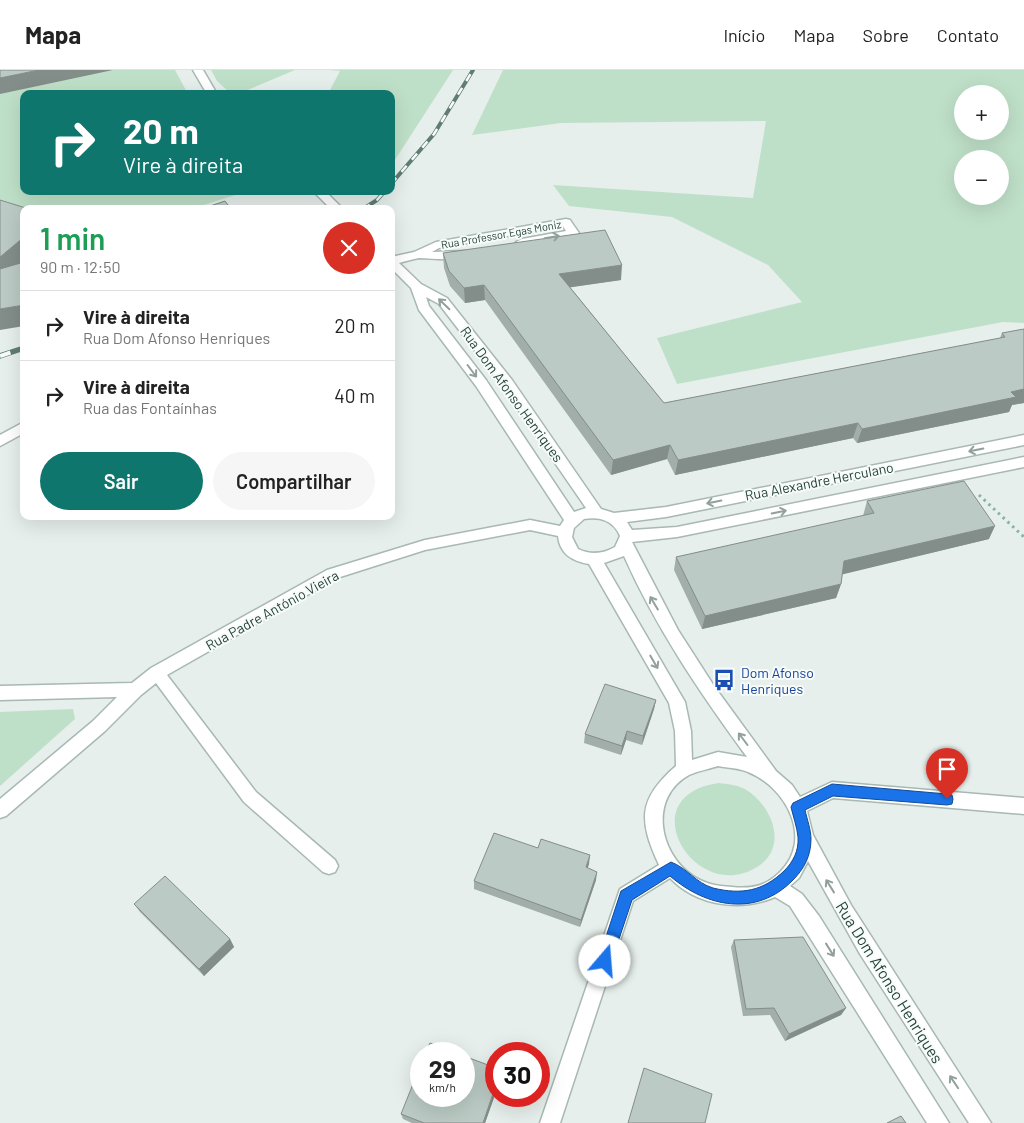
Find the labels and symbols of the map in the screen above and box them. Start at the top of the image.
street label: Rua Professor Egas Moniz [440,217,562,251]
one-way arrow [544,232,560,242]
one-way arrow [438,298,450,310]
street label: Rua Dom Afonso Henriques [457,323,567,465]
one-way arrow [467,364,477,378]
one-way arrow [969,446,985,455]
street label: Rua Alexandre Herculano [743,458,895,504]
one-way arrow [706,498,722,507]
one-way arrow [770,506,786,516]
street label: Rua Padre António Vieira [203,566,341,654]
one-way arrow [648,597,658,611]
one-way arrow [650,655,660,669]
place label: Dom Afonso Henriques [741,664,814,697]
bus stop icon: Dom Afonso Henriques [711,667,737,693]
one-way arrow [738,732,748,746]
pin [926,748,968,799]
one-way arrow [825,879,835,893]
street label: Rua Dom Afonso Henriques [832,898,948,1066]
position arrow [578,934,630,986]
one-way arrow [825,942,835,956]
speed limit sign: 30 [485,1042,550,1107]
one-way arrow [949,1076,959,1090]

